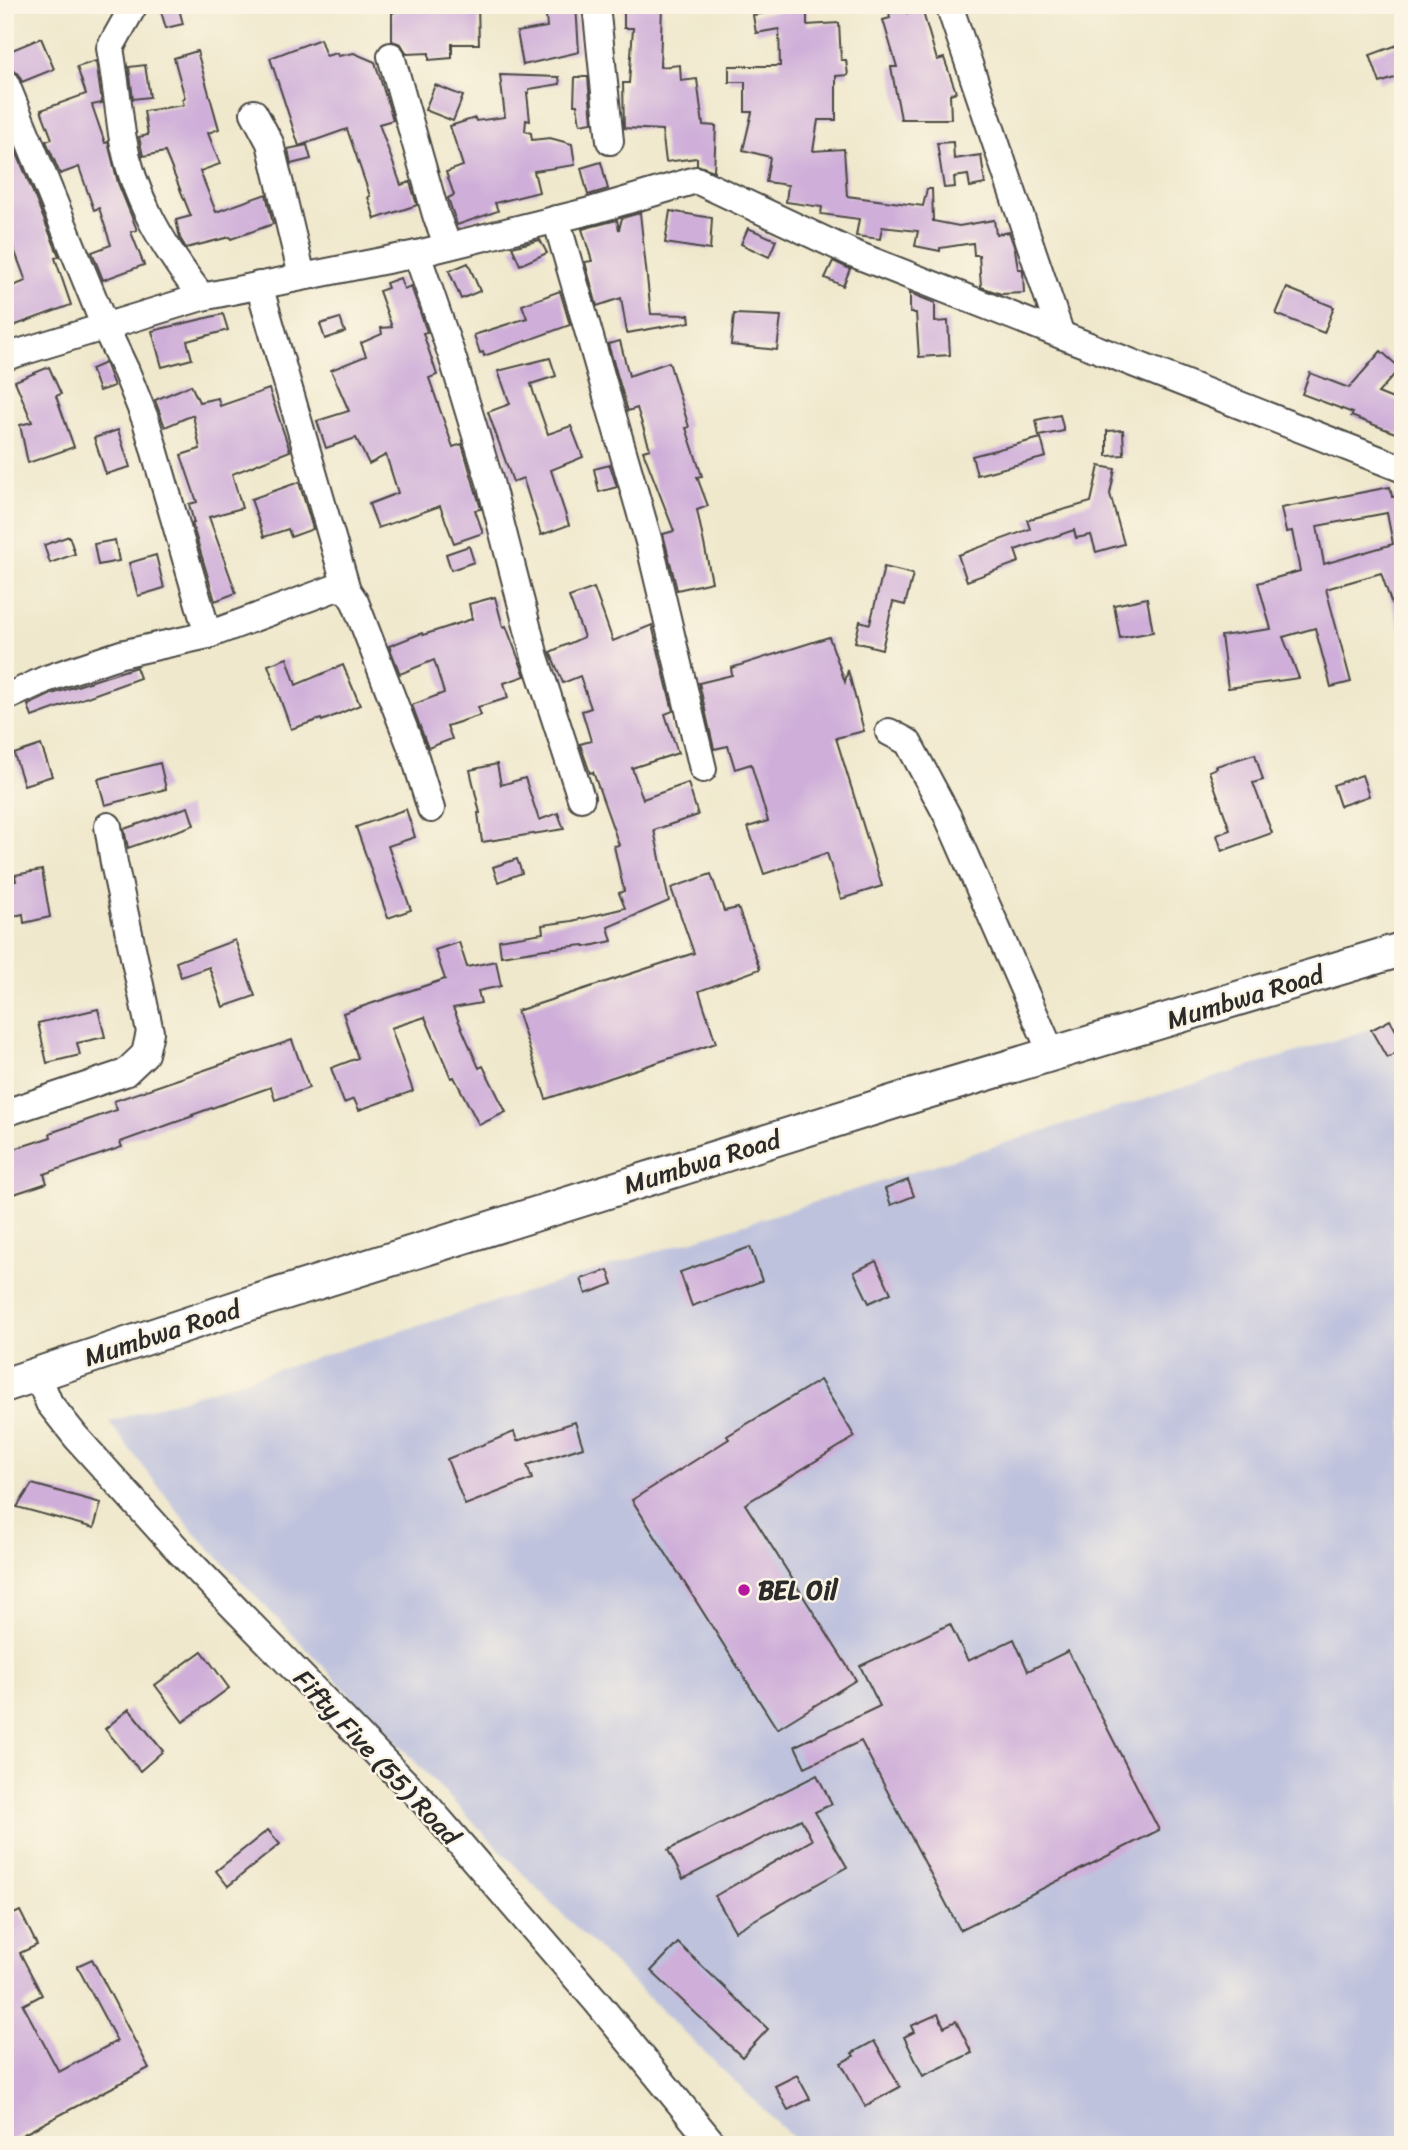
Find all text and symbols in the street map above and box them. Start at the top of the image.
street label: Mumbwa Road [1161,951,1331,1043]
street label: Mumbwa Road [618,1116,788,1208]
street label: Mumbwa Road [78,1285,248,1380]
place label: BEL Oil [758,1567,839,1613]
marker: BEL Oil [736,1582,752,1598]
street label: Fifty Five (55) Road [282,1658,473,1858]

